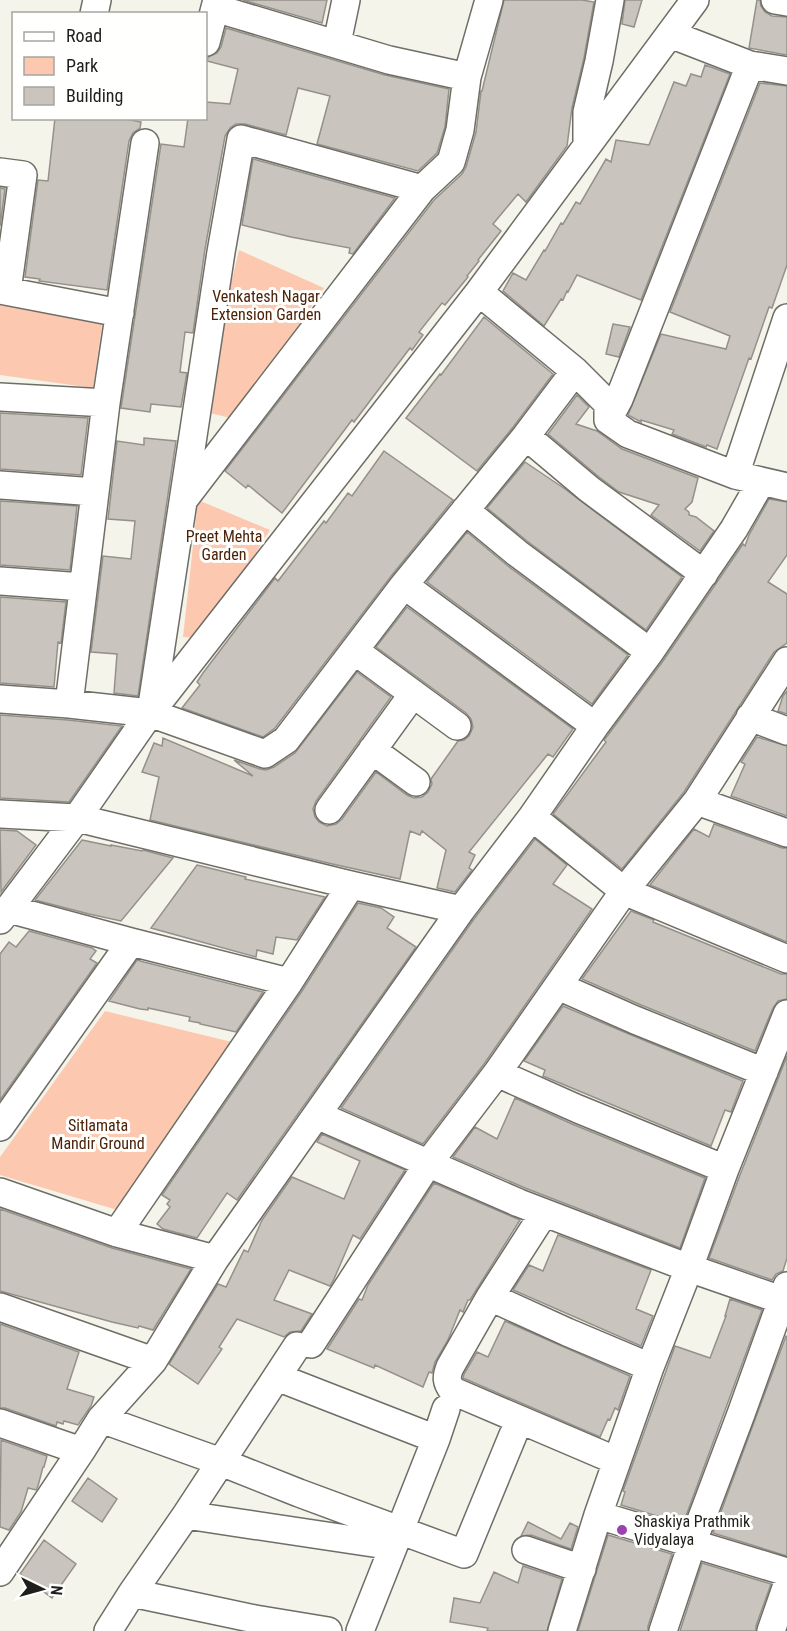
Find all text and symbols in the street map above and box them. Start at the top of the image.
legend [12,12,207,120]
text: Road [66,25,102,46]
text: Park [66,55,98,76]
text: Building [66,85,123,106]
park label: Venkatesh Nagar Extension Garden [211,287,321,324]
park label: Preet Mehta Garden [186,527,262,564]
park label: Sitlamata Mandir Ground [51,1116,145,1153]
place label: Shaskiya Prathmik Vidyalaya [634,1512,751,1549]
marker: Shaskiya Prathmik Vidyalaya [615,1523,629,1537]
north arrow [12,1559,72,1619]
text: N [47,1585,66,1596]

